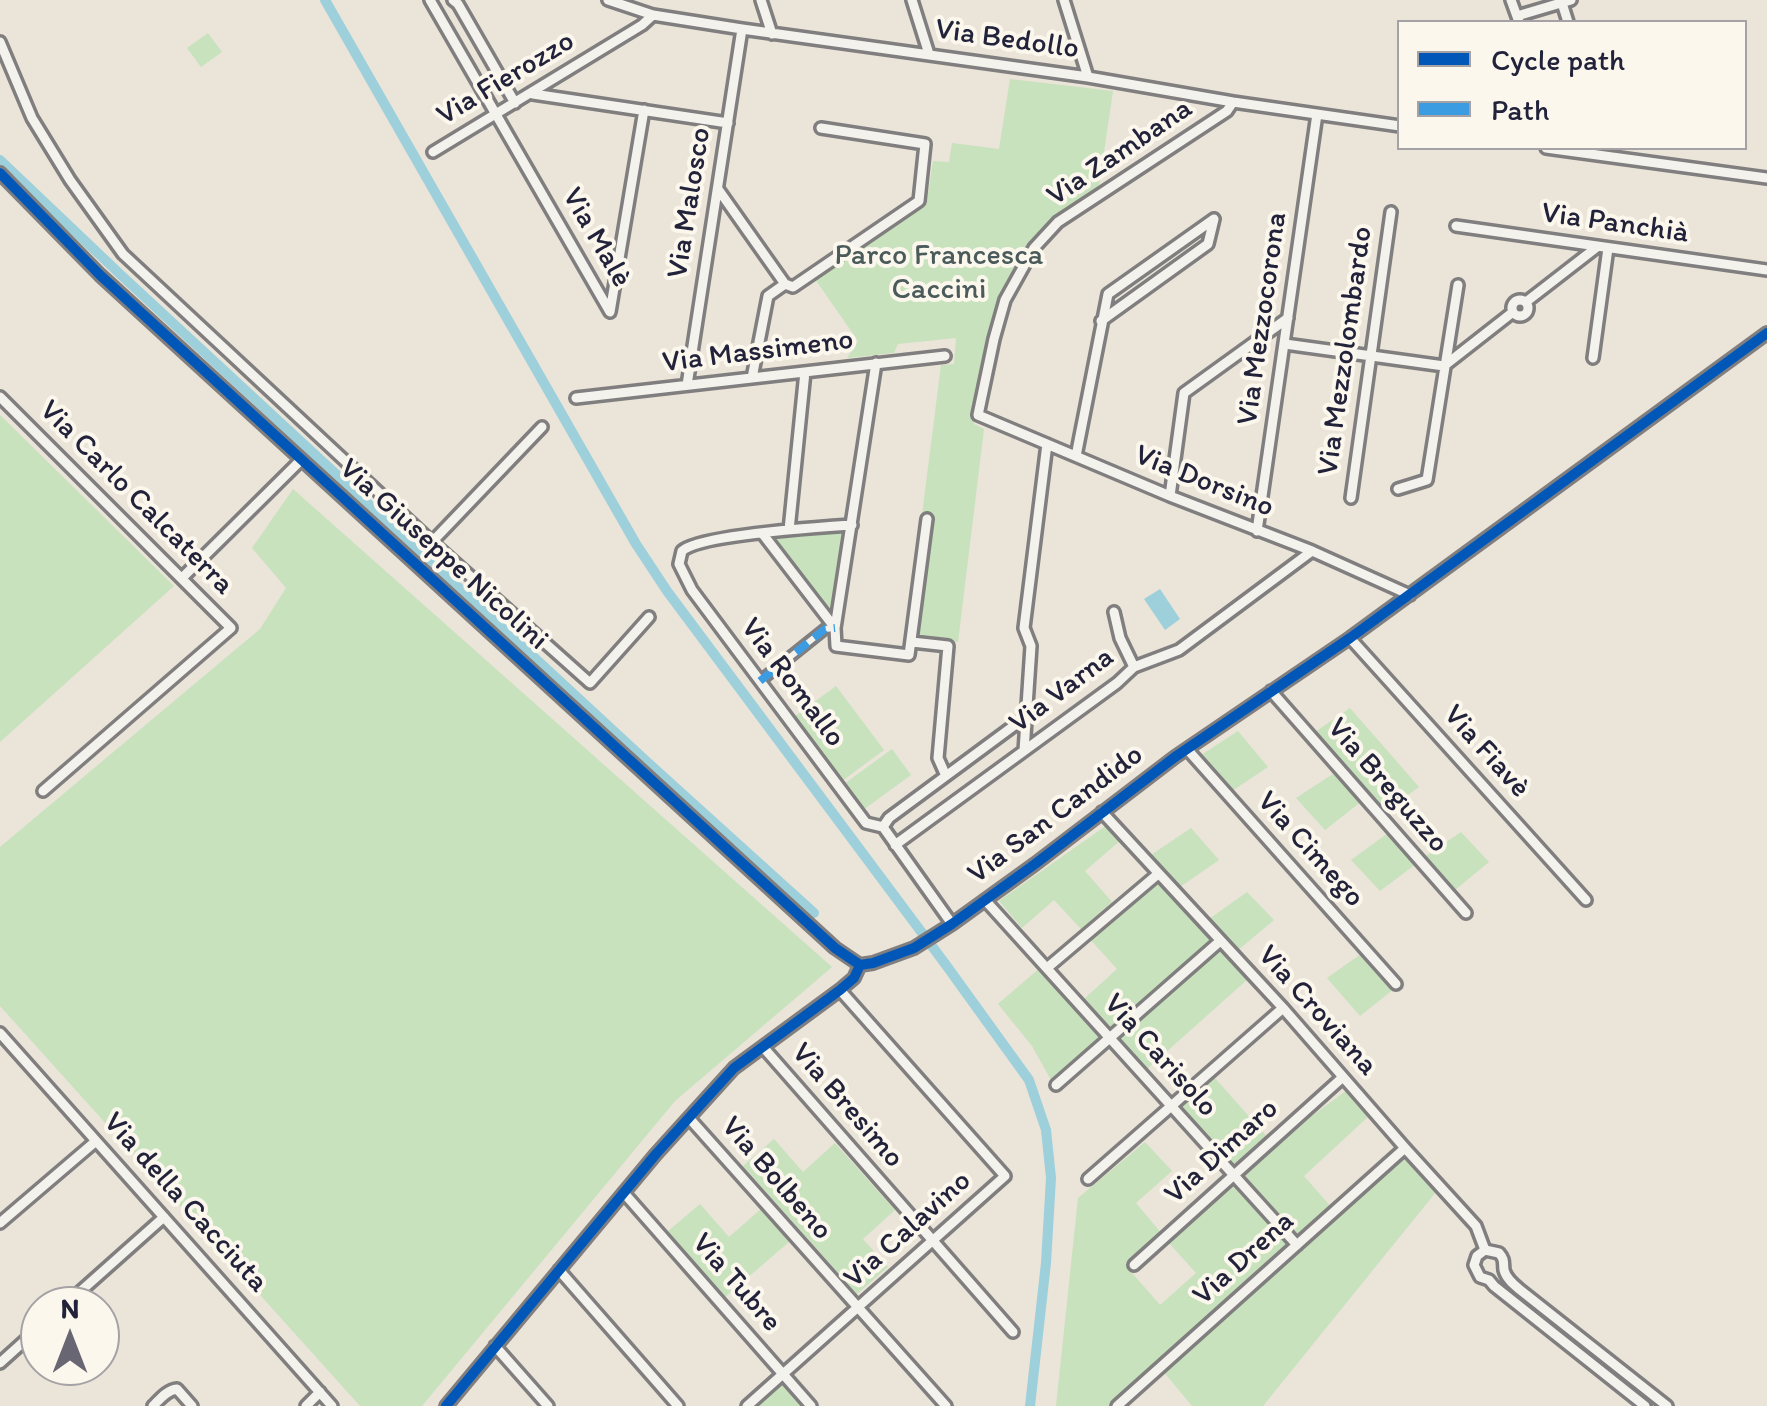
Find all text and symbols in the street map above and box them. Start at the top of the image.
street label: Via Bedollo [933,12,1081,68]
legend [1397,20,1747,150]
street label: Via Fierozzo [431,24,581,134]
text: Cycle path [1491,41,1625,78]
street label: Via Zambana [1040,91,1200,215]
text: Path [1491,91,1549,128]
street label: Via Malosco [660,125,720,281]
street label: Via Malè [553,182,639,294]
street label: Via Panchià [1539,196,1691,252]
street label: Via Mezzocorona [1230,210,1296,428]
street label: Via Mezzolombardo [1311,224,1381,478]
park label: Parco Francesca Caccini [835,238,1043,308]
street label: Via Massimeno [660,322,856,382]
street label: Via Carlo Calcaterra [31,393,241,603]
street label: Via Dorsino [1129,438,1279,526]
street label: Via Giuseppe Nicolini [331,452,555,658]
street label: Via Romallo [732,611,852,755]
street label: Via Varna [1003,640,1121,742]
street label: Via Fiavè [1435,698,1537,806]
street label: Via Breguzzo [1319,711,1455,861]
street label: Via San Candido [961,737,1151,893]
street label: Via Cimego [1249,785,1371,915]
street label: Via Croviana [1249,938,1385,1084]
street label: Via Carisolo [1095,987,1225,1125]
street label: Via Bresimo [783,1036,911,1176]
street label: Via Dimaro [1158,1091,1286,1213]
street label: Via della Cacciuta [95,1106,275,1300]
street label: Via Bolbeno [712,1110,840,1248]
street label: Via Calavino [837,1163,979,1297]
street label: Via Drena [1186,1204,1302,1314]
street label: Via Tubre [683,1226,789,1340]
north arrow [20,1286,120,1386]
text: N [61,1291,79,1325]

